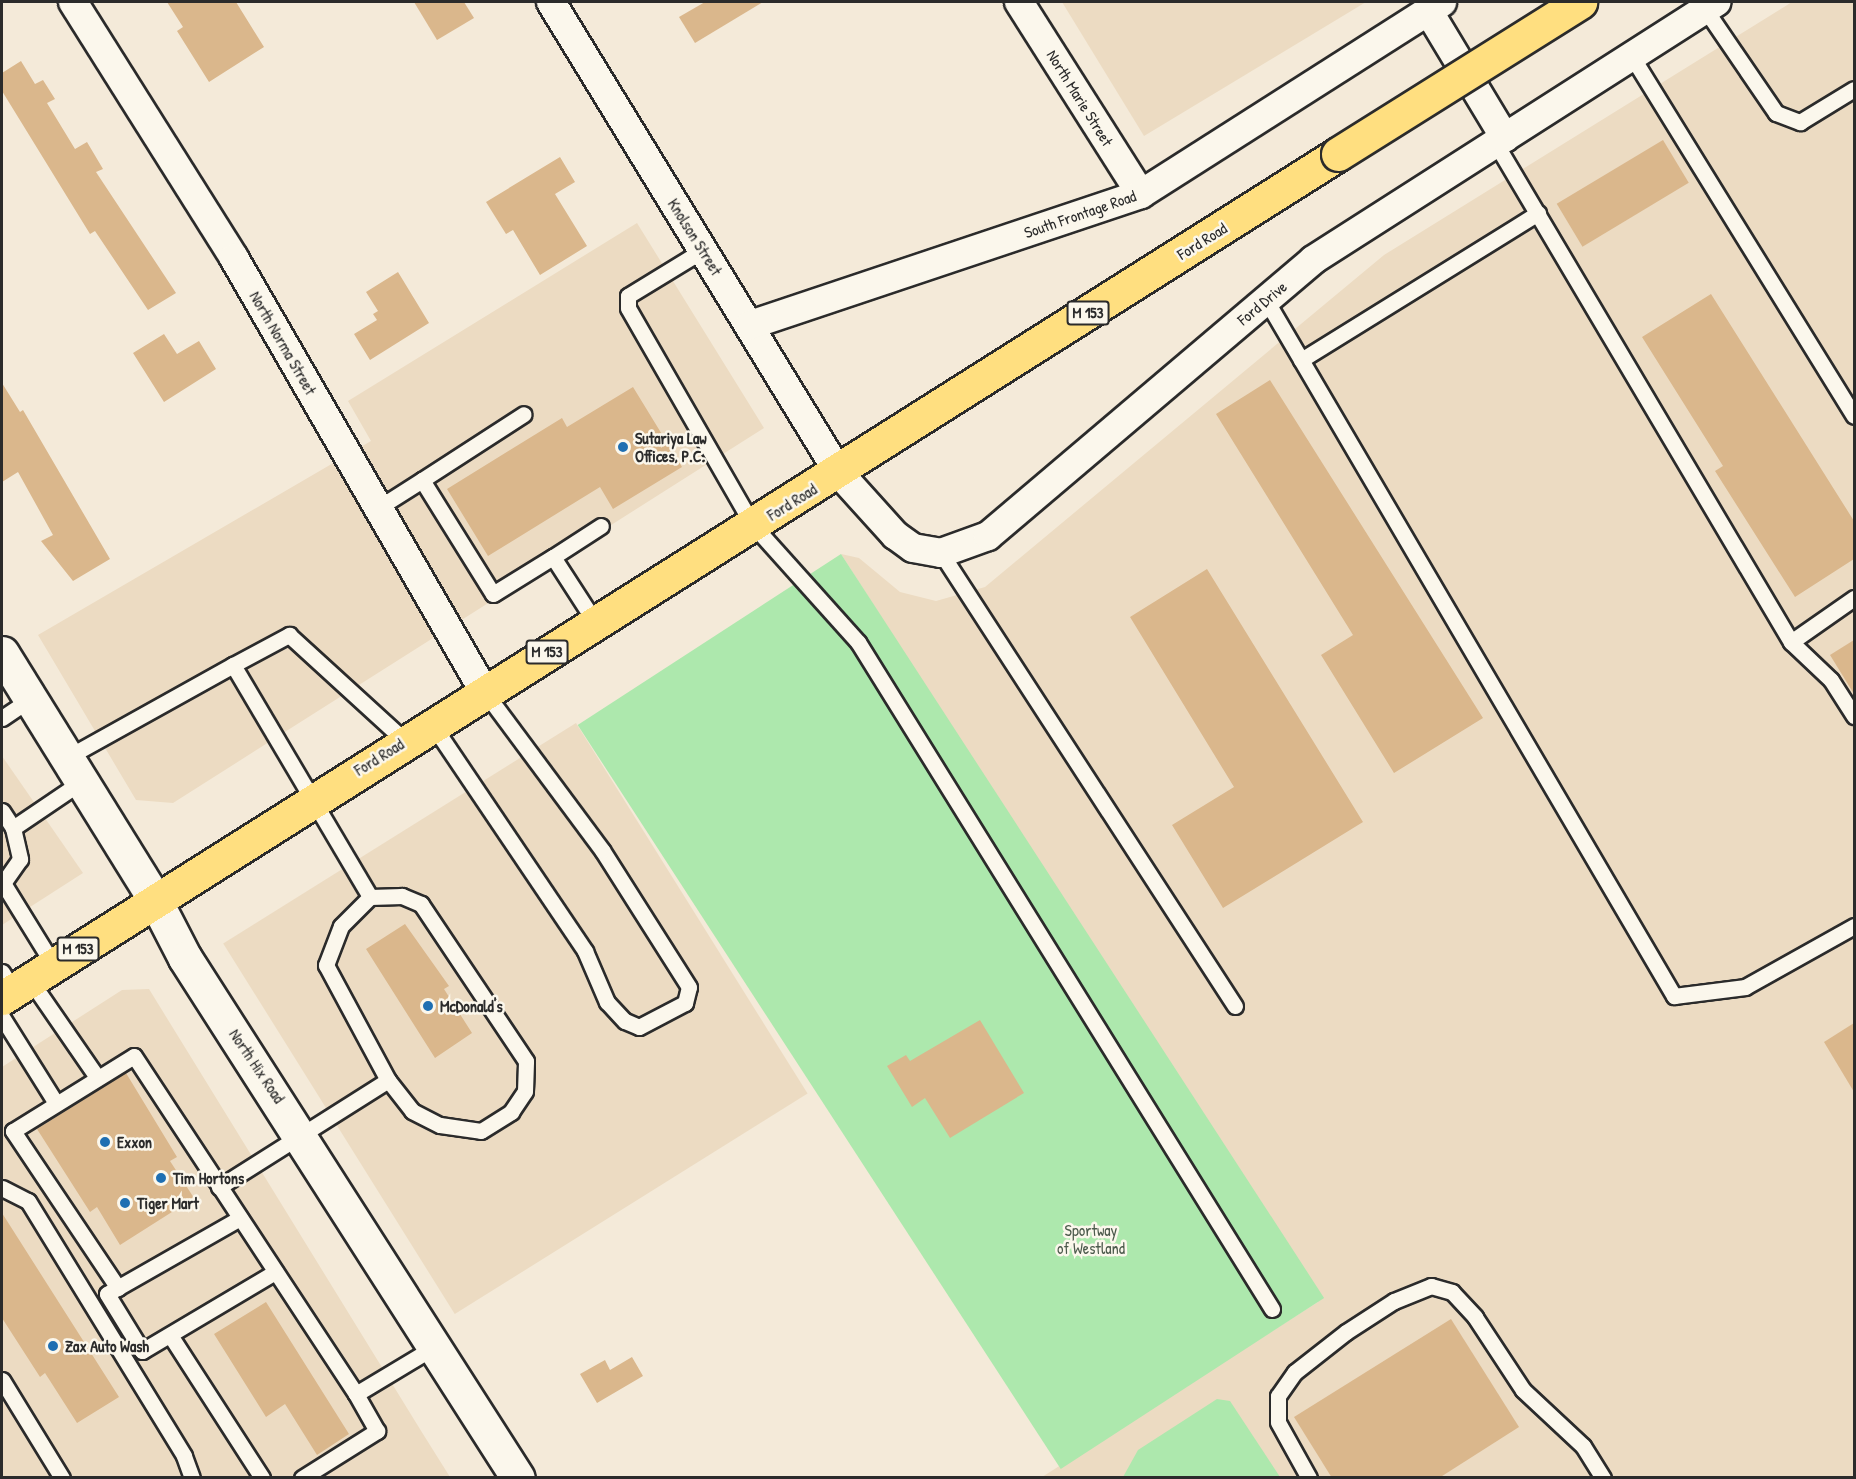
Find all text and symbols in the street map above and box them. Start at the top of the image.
street label: North Marie Street [1043,46,1117,150]
street label: South Frontage Road [1022,186,1138,242]
street label: Knolson Street [664,195,726,279]
street label: Ford Road [1174,218,1230,264]
street label: Ford Drive [1233,277,1291,329]
street label: North Norma Street [246,288,320,398]
road number: M 153 [1066,301,1110,325]
place label: Sutariya Law Offices, P.C. [635,428,707,466]
marker: Sutariya Law Offices, P.C. [616,440,630,454]
street label: Ford Road [764,479,820,525]
road number: M 153 [524,640,570,664]
street label: Ford Road [351,734,407,780]
road number: M 153 [56,937,100,961]
place label: McDonald's [440,996,503,1016]
marker: McDonald's [421,999,435,1013]
street label: North Hix Road [225,1025,289,1107]
place label: Exxon [117,1132,152,1152]
marker: Exxon [98,1135,112,1149]
place label: Tim Hortons [173,1168,244,1188]
marker: Tim Hortons [154,1171,168,1185]
place label: Tiger Mart [137,1193,199,1213]
marker: Tiger Mart [118,1196,132,1210]
park label: Sportway of Westland [1057,1220,1125,1258]
place label: Zax Auto Wash [65,1336,149,1356]
marker: Zax Auto Wash [46,1339,60,1353]

